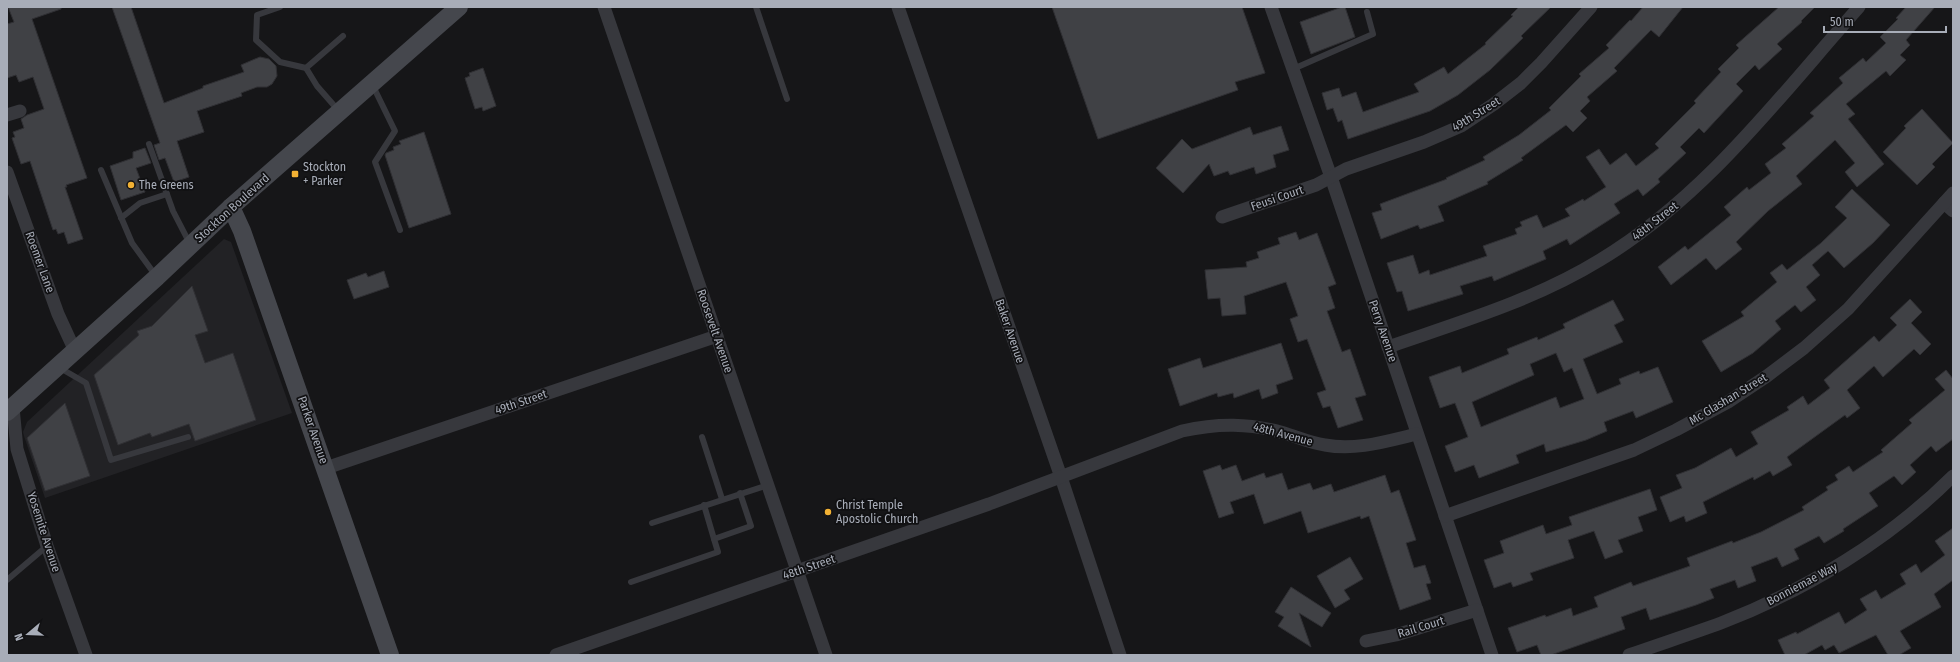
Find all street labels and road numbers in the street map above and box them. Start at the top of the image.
street label: 49th Street [1449,94,1503,134]
street label: Stockton Boulevard [192,171,272,245]
street label: Feusi Court [1249,182,1305,214]
street label: 48th Street [1629,199,1681,243]
street label: Roemer Lane [22,229,58,295]
street label: Roosevelt Avenue [694,288,736,375]
street label: Baker Avenue [992,297,1028,365]
street label: Perry Avenue [1366,298,1400,364]
street label: Mc Glashan Street [1687,370,1769,428]
street label: 49th Street [493,387,549,417]
street label: Parker Avenue [295,395,331,466]
street label: 48th Avenue [1252,419,1314,449]
street label: Yosemite Avenue [24,490,64,574]
street label: 48th Street [781,552,837,582]
street label: Bonniemae Way [1764,559,1840,608]
street label: Rail Court [1396,613,1446,641]

